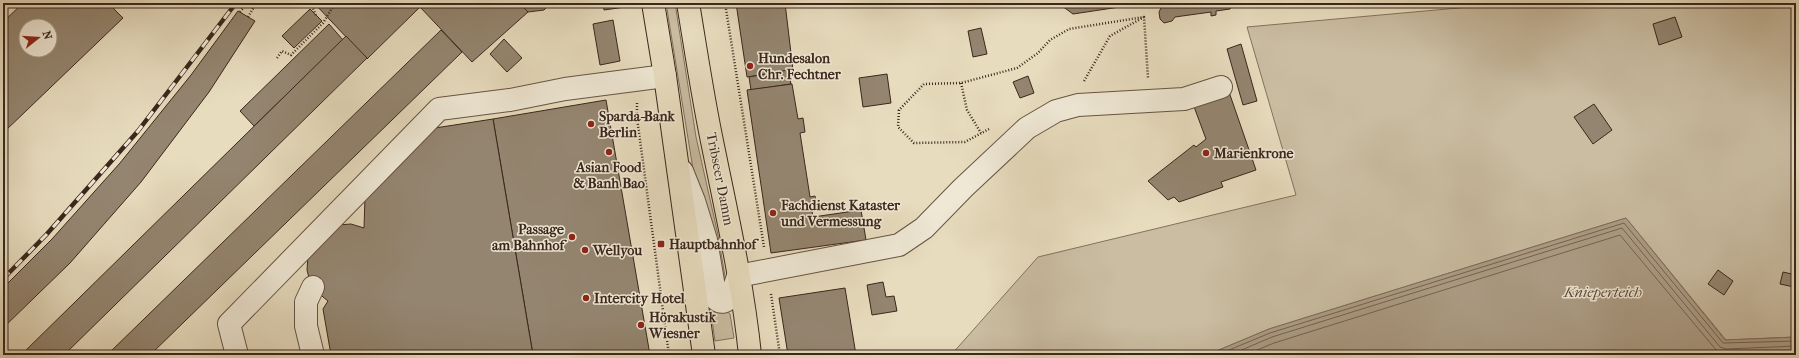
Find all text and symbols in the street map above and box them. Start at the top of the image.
north arrow [18,18,58,58]
text: N [40,29,55,42]
place label: Hundesalon Chr. Fechtner [758,50,842,83]
marker: Hundesalon Chr. Fechtner [745,61,755,71]
place label: Sparda-Bank Berlin [599,108,676,141]
marker: Sparda-Bank Berlin [586,119,596,129]
street label: Tribseer Damm [703,131,737,227]
place label: Marienkrone [1213,145,1294,162]
marker: Asian Food & Banh Bao [604,147,614,157]
marker: Marienkrone [1201,148,1211,158]
place label: Asian Food & Banh Bao [573,159,645,192]
place label: Fachdienst Kataster und Vermessung [780,197,901,230]
marker: Fachdienst Kataster und Vermessung [768,208,778,218]
place label: Passage am Bahnhof [492,221,567,254]
marker: Passage am Bahnhof [567,232,577,242]
place label: Hauptbahnhof [669,236,760,253]
marker: Hauptbahnhof [656,239,666,249]
place label: Wellyou [592,242,642,259]
marker: Wellyou [580,245,590,255]
water label: Knieperteich [1563,283,1642,301]
place label: Intercity Hotel [594,290,685,307]
marker: Intercity Hotel [581,293,591,303]
place label: Hörakustik Wiesner [648,309,717,342]
marker: Hörakustik Wiesner [636,320,646,330]

